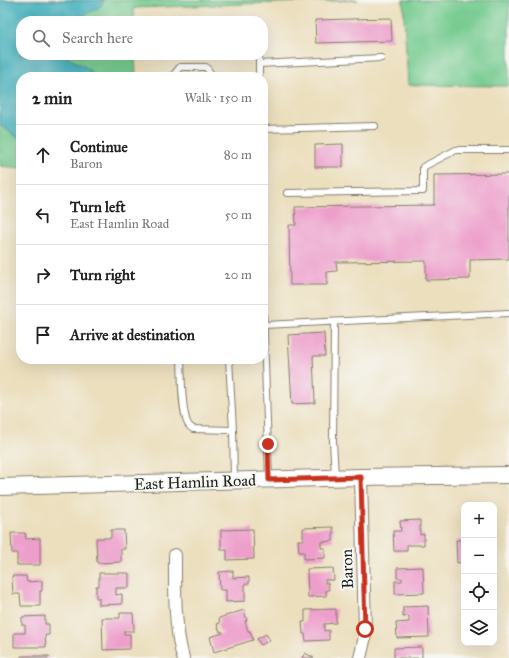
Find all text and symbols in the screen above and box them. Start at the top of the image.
search box [16,16,268,60]
icon: search [30,27,52,49]
text: Search here [62,29,133,47]
text: 2 min [32,88,72,109]
text: Walk · 150 m [184,90,252,106]
text: Continue [70,138,128,156]
icon: ahead [32,144,54,166]
text: 80 m [224,147,252,163]
text: Baron [70,156,103,172]
text: Turn left [70,198,126,216]
icon: left [32,204,54,226]
text: 50 m [225,207,252,223]
text: East Hamlin Road [70,216,169,232]
icon: right [32,264,54,286]
text: Turn right [70,266,135,284]
text: 20 m [224,267,252,283]
icon: arrive [32,324,54,346]
text: Arrive at destination [70,326,195,344]
route end [259,435,277,453]
street label: East Hamlin Road [134,470,256,494]
map controls [461,502,497,646]
button: + [461,502,497,538]
button: − [461,538,497,574]
street label: Baron [337,548,357,589]
button: locate [461,574,497,610]
button: layers [461,610,497,646]
route start [356,620,374,638]

